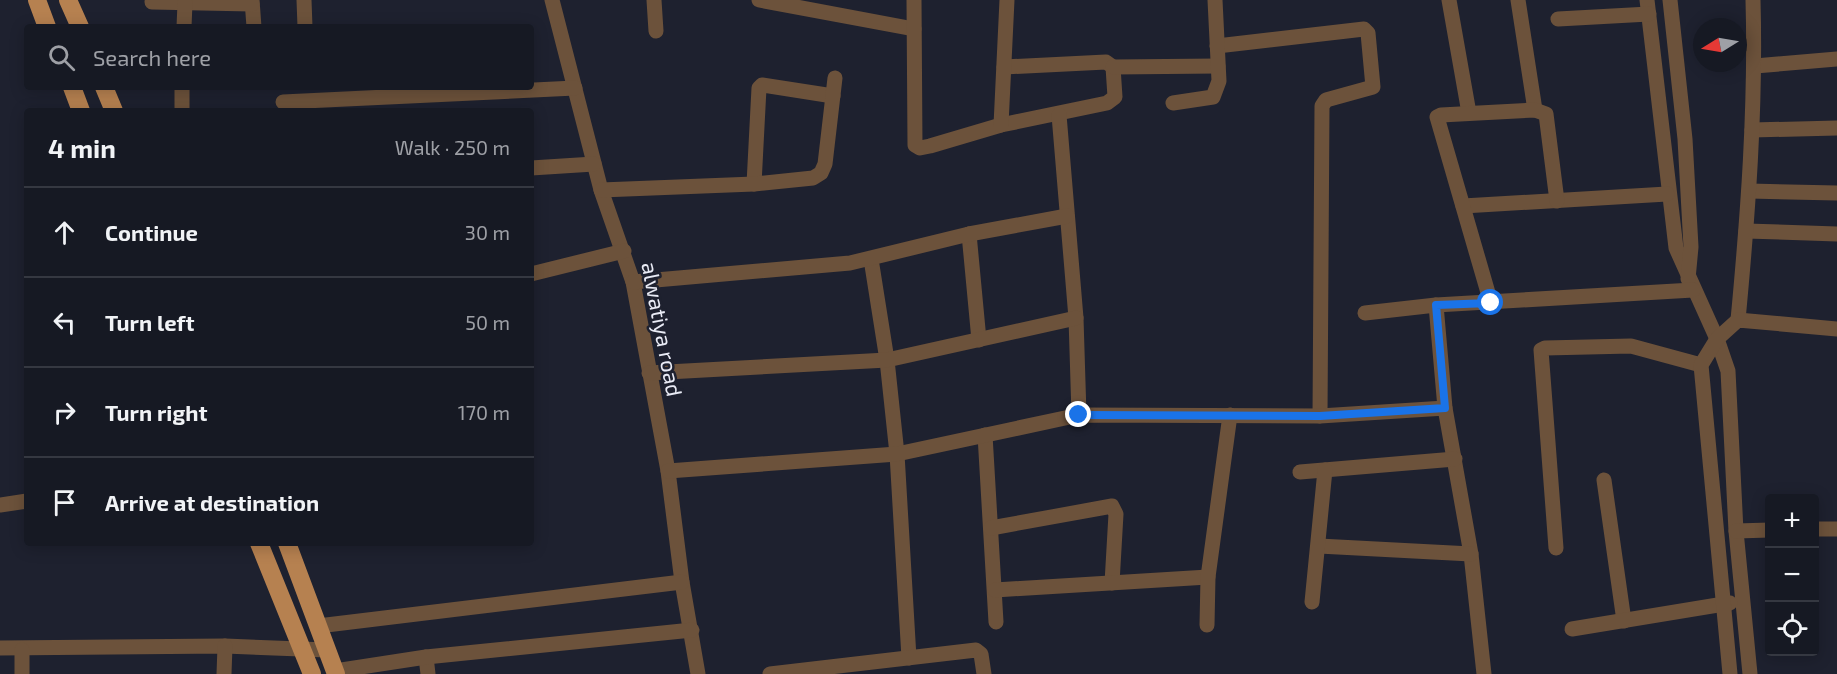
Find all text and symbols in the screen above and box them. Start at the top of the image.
north arrow [1693,18,1747,72]
search box [24,24,534,90]
icon: search [45,41,78,74]
text: Search here [93,44,211,70]
text: 4 min [48,132,116,163]
text: Walk · 250 m [395,135,510,159]
icon: ahead [48,216,81,249]
text: Continue [105,219,198,245]
text: 30 m [465,220,510,244]
street label: alwatiya road [637,260,689,398]
route start [1477,289,1503,315]
icon: left [48,306,81,339]
text: Turn left [105,309,194,335]
text: 50 m [465,310,510,334]
icon: right [48,396,81,429]
text: Turn right [105,399,207,425]
text: 170 m [458,400,510,424]
route end [1065,401,1091,427]
icon: arrive [48,486,81,519]
text: Arrive at destination [105,489,319,515]
map controls [1765,494,1819,656]
button: + [1765,494,1819,548]
button: − [1765,548,1819,602]
button: locate [1765,602,1819,656]

